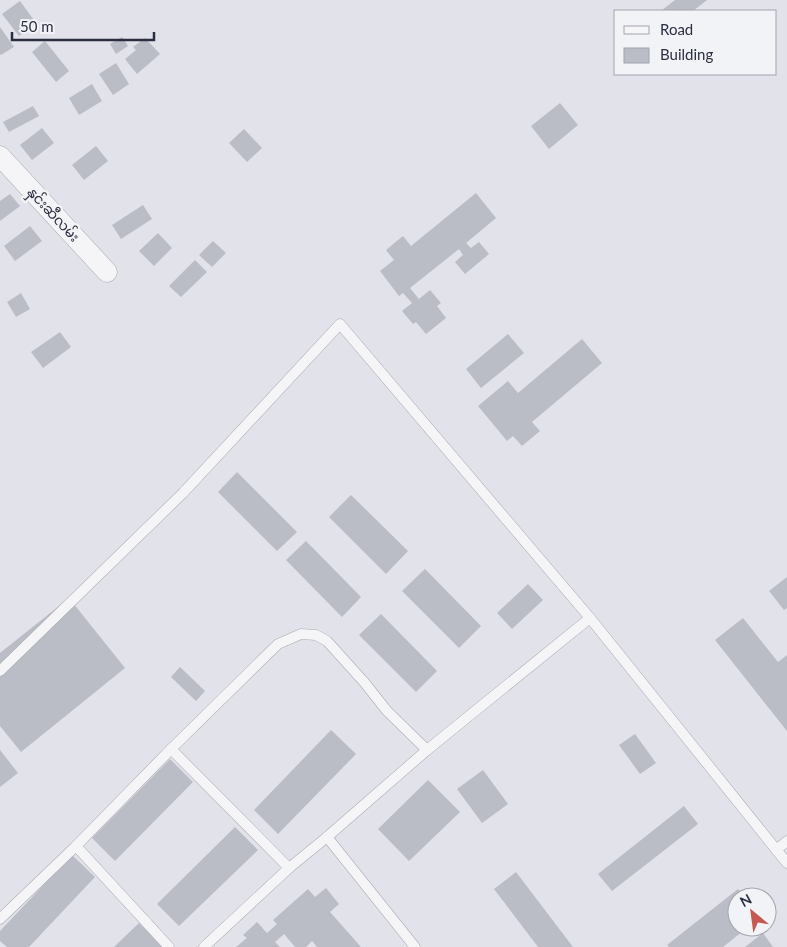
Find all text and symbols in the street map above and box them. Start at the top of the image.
scale bar [12,10,155,42]
legend [614,10,777,75]
text: 50 m [20,17,54,35]
text: Road [660,20,693,38]
text: Building [660,45,713,63]
street label: နှင်းဆီလမ်း [21,182,84,248]
north arrow [727,887,777,937]
text: N [737,890,754,910]

